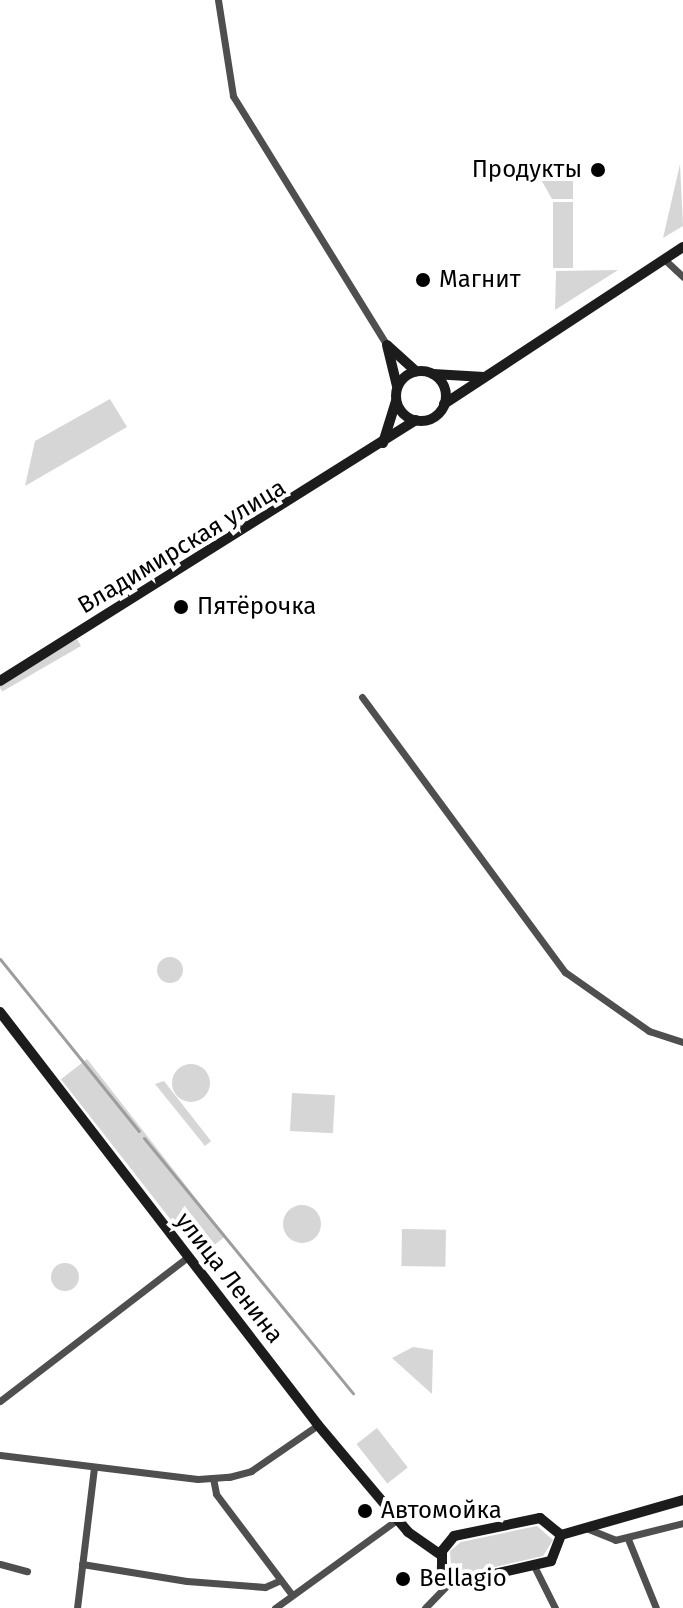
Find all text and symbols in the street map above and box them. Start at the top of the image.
place label: Продукты [472,156,582,184]
marker: Продукты [589,161,607,179]
place label: Магнит [439,266,520,294]
marker: Магнит [414,271,432,289]
street label: Владимирская улица [73,474,291,620]
place label: Пятёрочка [197,593,316,621]
marker: Пятёрочка [172,598,190,616]
street label: улица Ленина [169,1207,289,1349]
place label: Автомойка [381,1497,502,1525]
marker: Автомойка [356,1502,374,1520]
place label: Bellagio [419,1565,507,1593]
marker: Bellagio [394,1570,412,1588]

